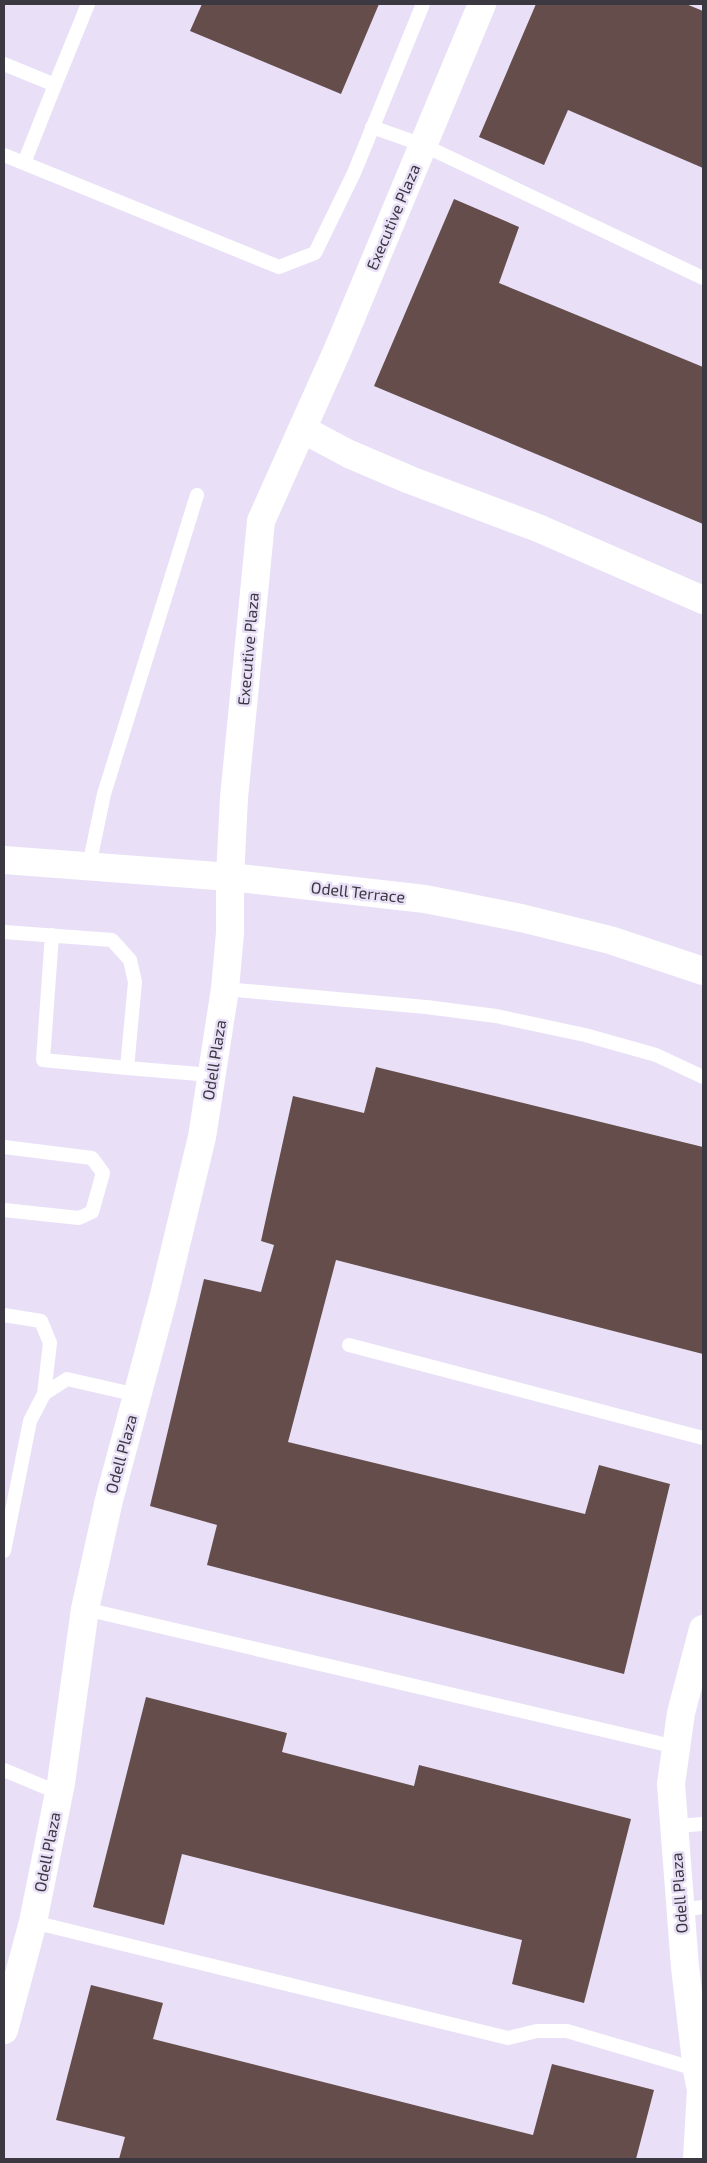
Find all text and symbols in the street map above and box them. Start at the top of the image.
street label: Executive Plaza [362,161,423,273]
street label: Executive Plaza [233,592,262,706]
street label: Odell Terrace [310,877,406,906]
street label: Odell Plaza [198,1018,229,1101]
street label: Odell Plaza [101,1412,140,1495]
street label: Odell Plaza [29,1810,64,1893]
street label: Odell Plaza [666,1852,691,1934]

